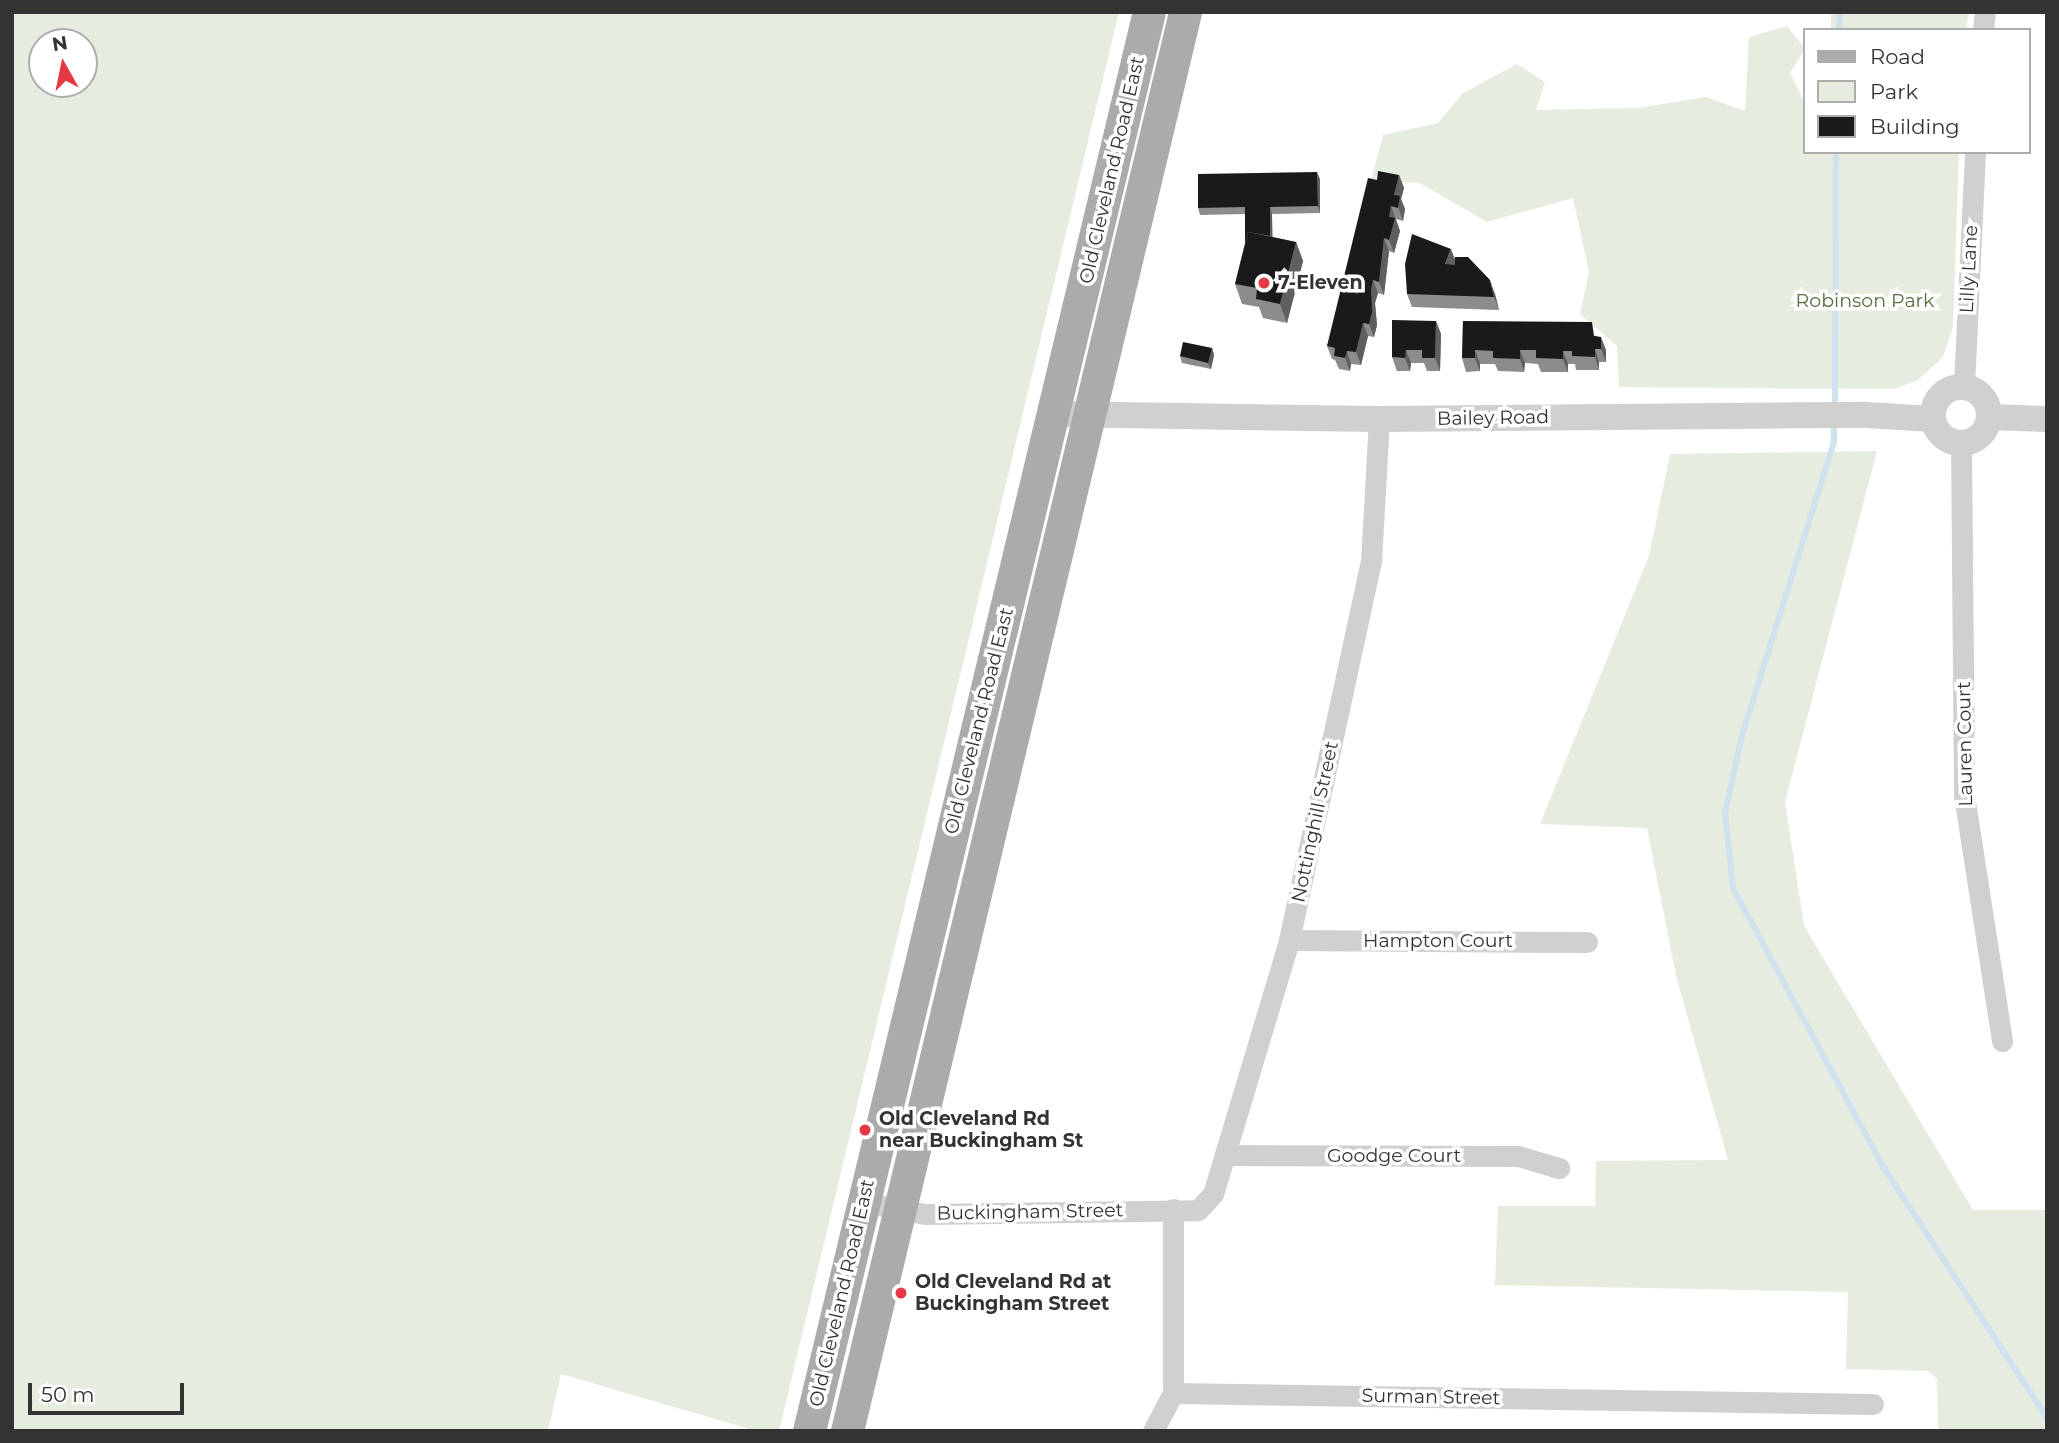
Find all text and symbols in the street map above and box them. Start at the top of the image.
north arrow [28,28,98,98]
legend [1804,28,2031,154]
text: N [51,31,69,56]
text: Road [1870,44,1925,69]
street label: Old Cleveland Road East [1075,54,1149,286]
text: Park [1870,79,1918,104]
text: Building [1870,114,1960,139]
street label: Lilly Lane [1955,224,1983,314]
place label: 7-Eleven [1278,272,1363,294]
marker: 7-Eleven [1256,275,1272,291]
park label: Robinson Park [1796,290,1934,312]
street label: Bailey Road [1437,406,1549,430]
street label: Old Cleveland Road East [940,605,1018,837]
street label: Lauren Court [1953,681,1977,807]
street label: Nottinghill Street [1287,739,1343,905]
street label: Hampton Court [1363,930,1513,952]
place label: Old Cleveland Rd near Buckingham St [879,1108,1083,1152]
marker: Old Cleveland Rd near Buckingham St [857,1122,873,1138]
street label: Goodge Court [1327,1145,1461,1167]
street label: Old Cleveland Road East [805,1177,879,1409]
street label: Buckingham Street [937,1199,1123,1225]
place label: Old Cleveland Rd at Buckingham Street [915,1271,1111,1315]
marker: Old Cleveland Rd at Buckingham Street [893,1285,909,1301]
scale bar [32,1370,187,1414]
text: 50 m [41,1382,95,1407]
street label: Surman Street [1362,1384,1500,1410]

